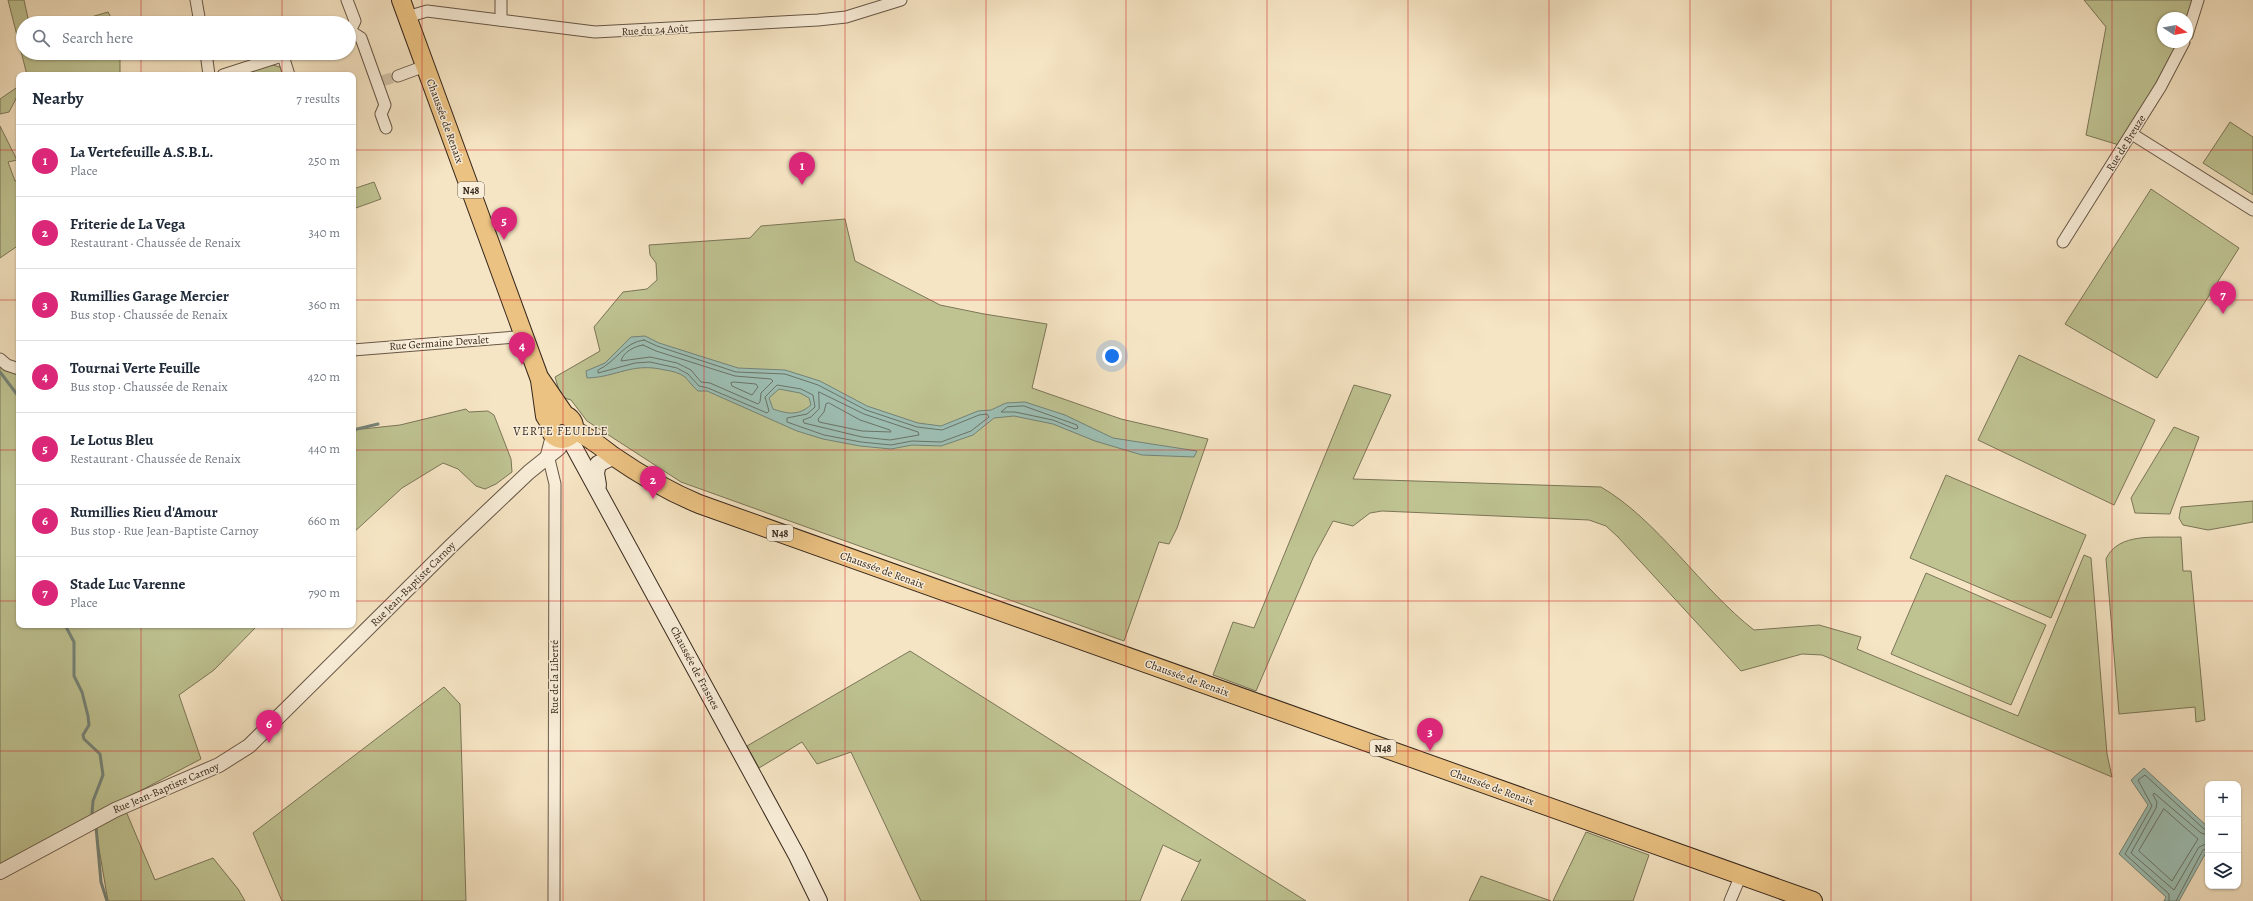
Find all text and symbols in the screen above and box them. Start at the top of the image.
north arrow [2157,12,2193,48]
search box [16,16,356,60]
street label: Rue du 24 Août [621,21,689,39]
icon: search [30,27,52,49]
text: Search here [62,28,133,48]
street label: Chaussée de Renaix [423,77,467,166]
text: Nearby [32,87,83,110]
text: 7 results [296,90,340,107]
street label: Rue de Breuze [2103,112,2149,174]
text: La Vertefeuille A.S.B.L. [70,142,213,162]
text: 1 [43,152,47,169]
text: 250 m [308,152,340,169]
pin: 1 [789,152,815,185]
text: Place [70,162,98,179]
road number: N48 [458,182,484,198]
pin: 5 [491,207,517,240]
text: Friterie de La Vega [70,214,185,234]
text: 2 [42,224,48,241]
text: 340 m [308,224,340,241]
text: Restaurant · Chaussée de Renaix [70,234,241,251]
pin: 7 [2210,281,2236,314]
text: Rumillies Garage Mercier [70,286,229,306]
text: 3 [42,296,48,313]
text: 360 m [308,296,340,313]
text: Bus stop · Chaussée de Renaix [70,306,228,323]
street label: Rue Germaine Devalet [389,332,490,354]
pin: 4 [509,332,535,365]
your location [1102,346,1122,366]
text: Tournai Verte Feuille [70,358,200,378]
text: 4 [42,368,48,385]
text: 420 m [308,368,340,385]
text: Bus stop · Chaussée de Renaix [70,378,228,395]
district label: VERTE FEUILLE [512,423,609,439]
text: Le Lotus Bleu [70,430,154,450]
text: 5 [42,440,48,457]
text: 440 m [308,440,340,457]
text: Restaurant · Chaussée de Renaix [70,450,241,467]
pin: 2 [640,466,666,499]
text: Rumillies Rieu d'Amour [70,502,218,522]
text: 6 [42,512,48,529]
text: 660 m [308,512,340,529]
text: Bus stop · Rue Jean-Baptiste Carnoy [70,522,258,539]
road number: N48 [767,525,793,541]
street label: Rue Jean-Baptiste Carnoy [367,538,459,630]
street label: Chaussée de Renaix [838,548,927,592]
text: Stade Luc Varenne [70,574,185,594]
text: 7 [42,584,48,601]
text: 790 m [308,584,340,601]
text: Place [70,594,98,611]
street label: Chaussée de Frasnes [667,624,723,712]
street label: Rue de la Liberté [547,640,562,714]
street label: Chaussée de Renaix [1143,656,1232,700]
pin: 6 [256,710,282,743]
pin: 3 [1417,718,1443,751]
road number: N48 [1370,740,1396,756]
street label: Rue Jean-Baptiste Carnoy [110,759,222,817]
street label: Chaussée de Renaix [1448,765,1537,809]
map controls [2205,781,2241,889]
button: + [2205,781,2241,817]
button: − [2205,817,2241,853]
button: layers [2205,853,2241,889]

